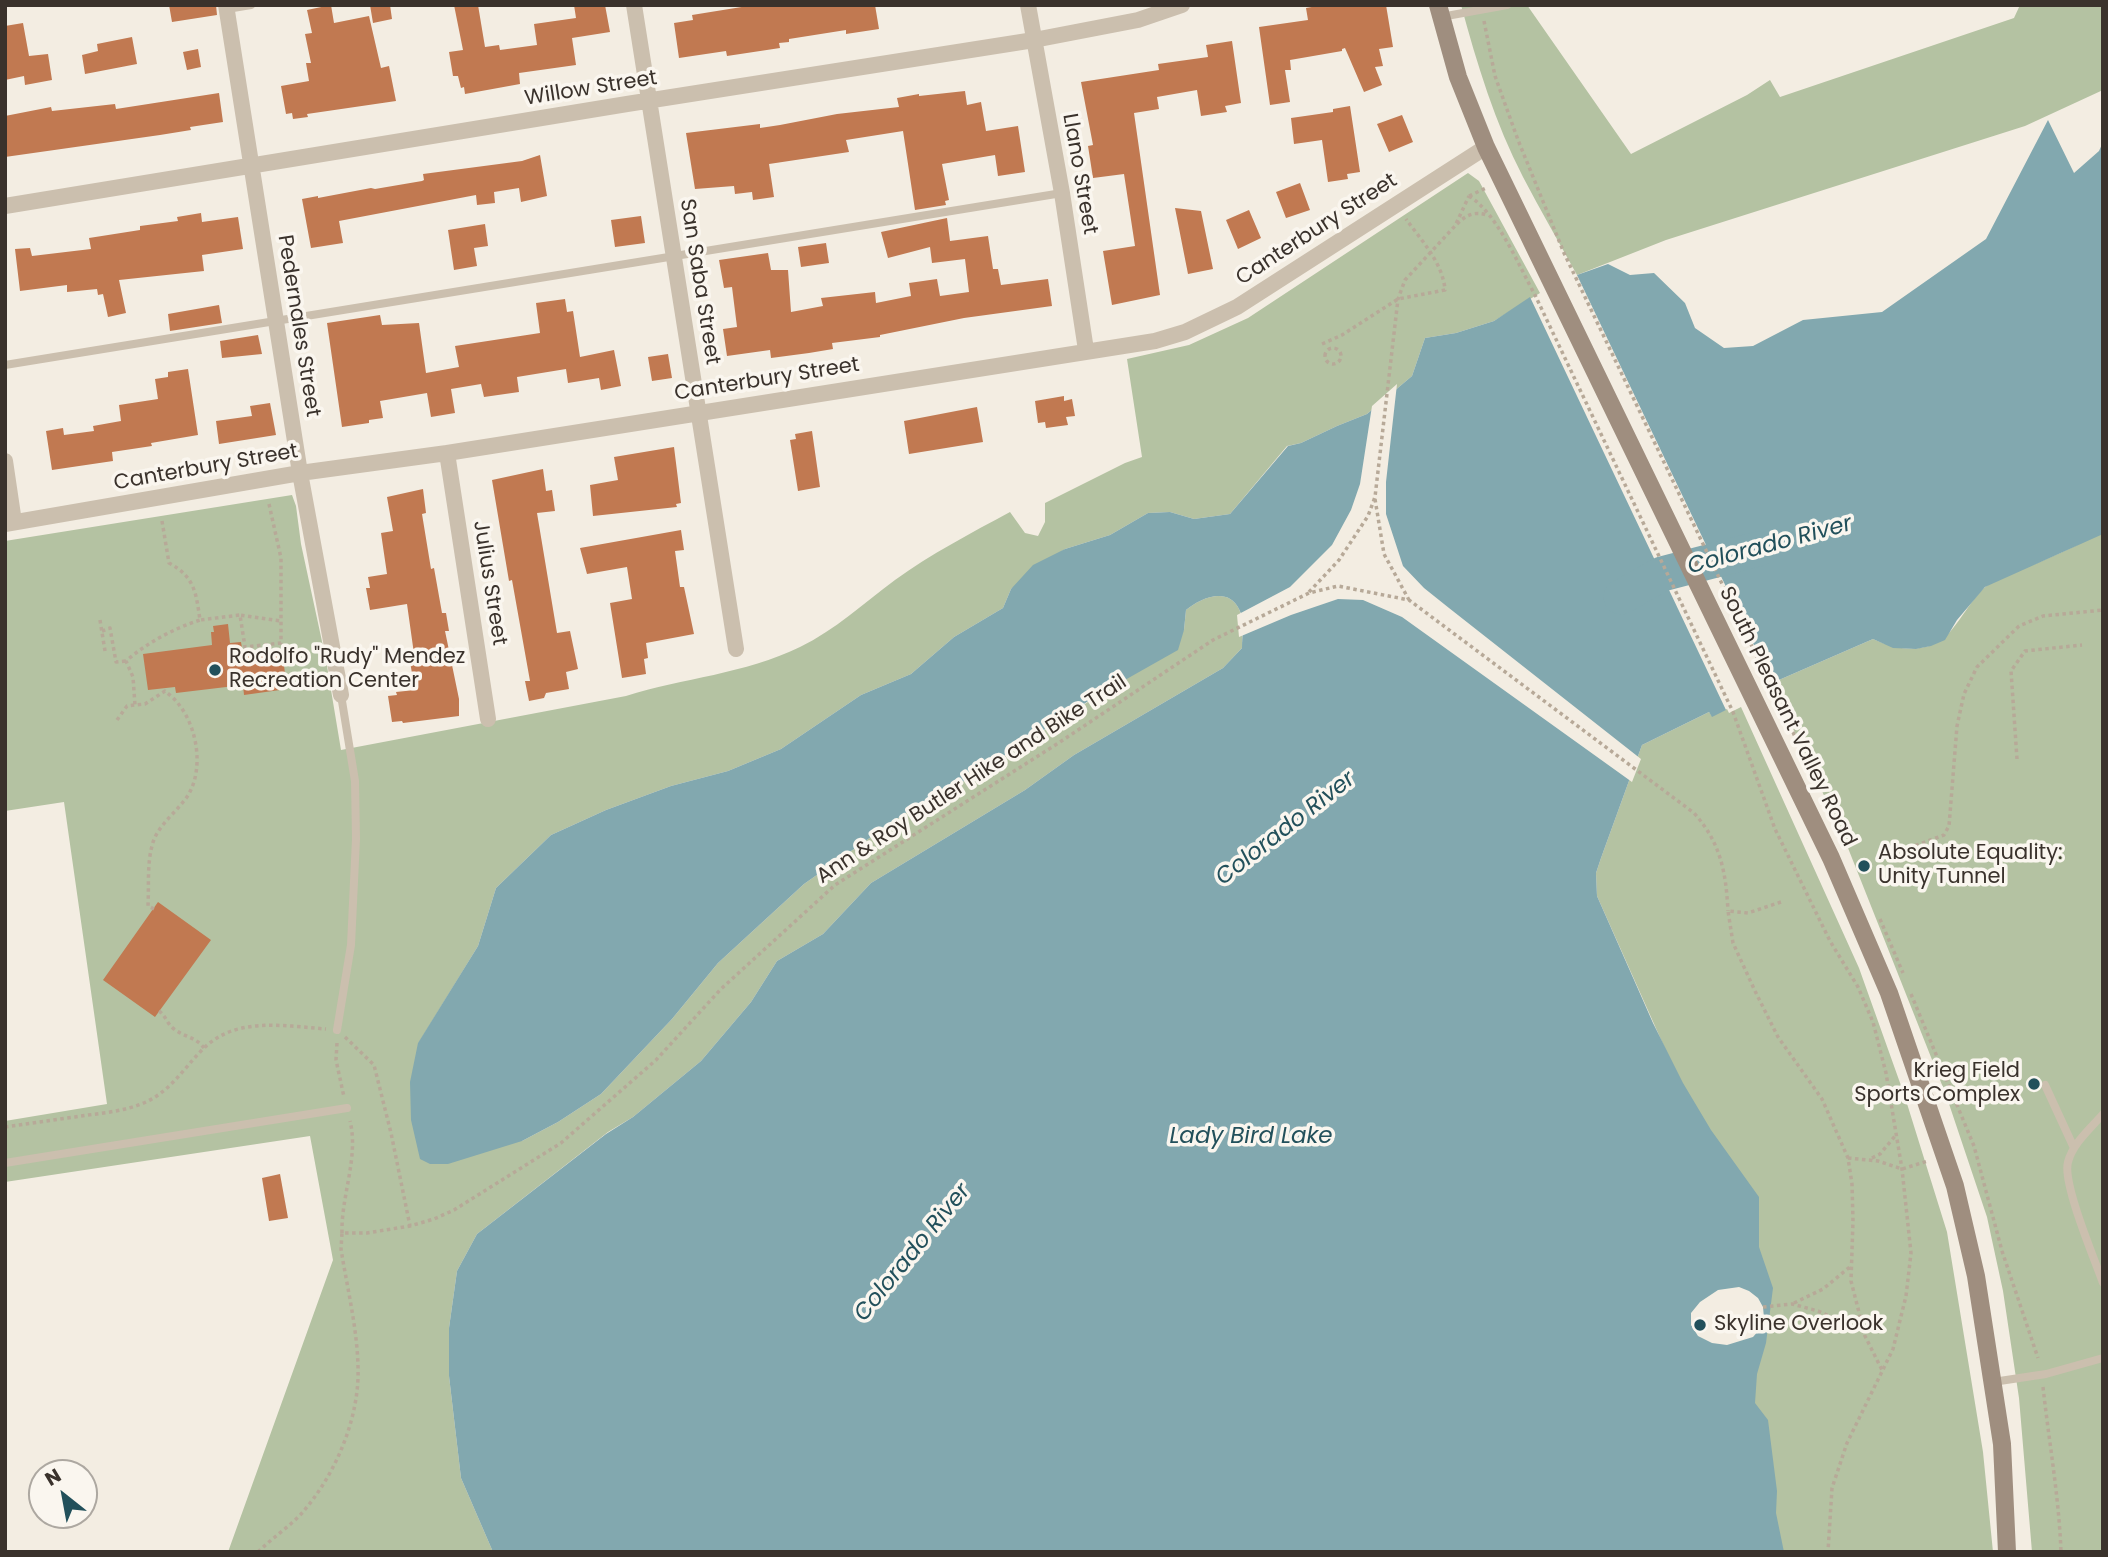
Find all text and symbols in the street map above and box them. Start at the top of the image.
street label: Willow Street [523,66,659,112]
street label: Llano Street [1056,112,1102,236]
street label: Canterbury Street [1232,169,1402,291]
street label: San Saba Street [673,197,725,367]
street label: Pedernales Street [271,233,325,419]
street label: Canterbury Street [673,353,861,407]
street label: Canterbury Street [112,439,300,497]
water label: Colorado River [1685,511,1855,581]
street label: Julius Street [467,519,511,647]
street label: South Pleasant Valley Road [1713,583,1861,851]
place label: Rodolfo "Rudy" Mendez Recreation Center [229,645,465,695]
marker: Rodolfo "Rudy" Mendez Recreation Center [207,662,223,678]
street label: Ann & Roy Butler Hike and Bike Trail [812,670,1132,890]
water label: Colorado River [1211,766,1361,892]
place label: Absolute Equality: Unity Tunnel [1878,841,2063,891]
marker: Absolute Equality: Unity Tunnel [1856,858,1872,874]
place label: Krieg Field Sports Complex [1854,1059,2020,1109]
marker: Krieg Field Sports Complex [2026,1076,2042,1092]
water label: Lady Bird Lake [1169,1123,1333,1151]
water label: Colorado River [849,1178,977,1328]
place label: Skyline Overlook [1714,1312,1883,1338]
marker: Skyline Overlook [1692,1317,1708,1333]
north arrow [28,1459,98,1529]
text: N [40,1462,66,1493]

